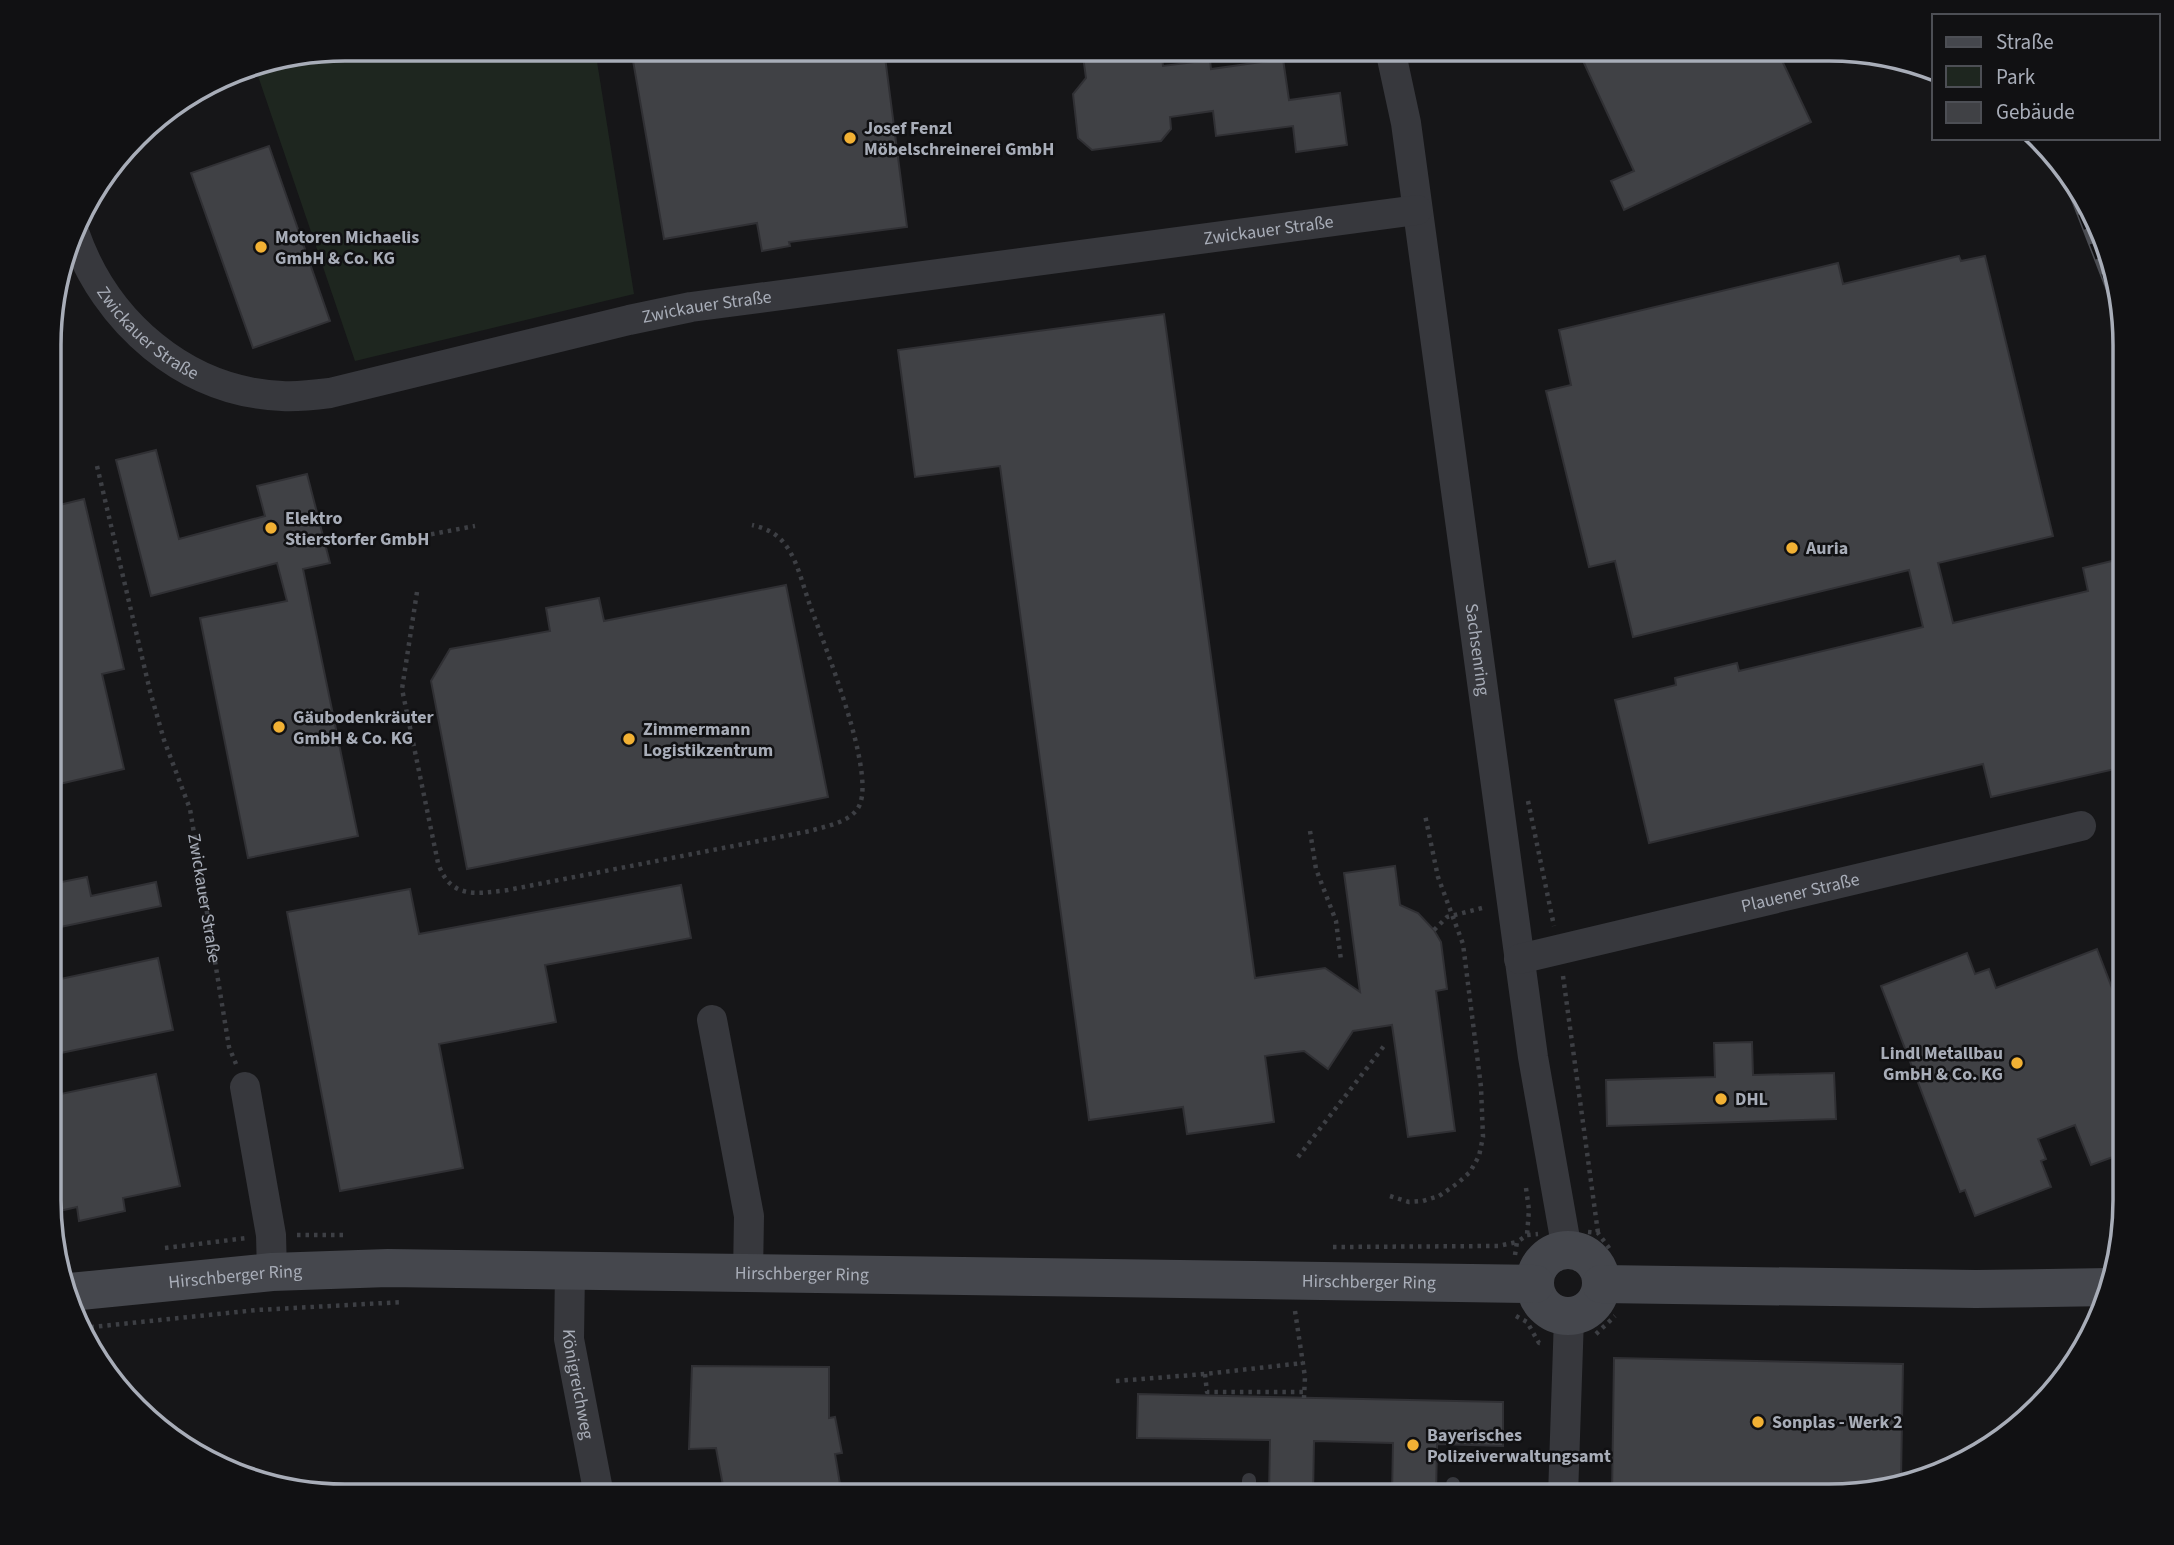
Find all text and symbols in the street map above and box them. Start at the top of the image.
legend [1932,14,2160,140]
text: Straße [1996,27,2054,57]
text: Park [1996,62,2036,92]
text: Gebäude [1996,97,2075,127]
place label: Josef Fenzl Möbelschreinerei GmbH [864,116,1054,162]
marker: Josef Fenzl Möbelschreinerei GmbH [842,130,858,146]
street label: Zwickauer Straße [1202,209,1335,251]
place label: Motoren Michaelis GmbH & Co. KG [275,225,419,271]
marker: Motoren Michaelis GmbH & Co. KG [253,239,269,255]
street label: Zwickauer Straße [90,281,203,386]
street label: Zwickauer Straße [640,284,773,330]
place label: Elektro Stierstorfer GmbH [285,506,429,552]
marker: Elektro Stierstorfer GmbH [263,520,279,536]
place label: Auria [1805,536,1848,561]
marker: Auria [1784,540,1800,556]
street label: Sachsenring [1458,602,1496,697]
place label: Gäubodenkräuter GmbH & Co. KG [293,705,435,751]
place label: Zimmermann Logistikzentrum [643,717,773,763]
marker: Gäubodenkräuter GmbH & Co. KG [271,719,287,735]
marker: Zimmermann Logistikzentrum [621,731,637,747]
street label: Zwickauer Straße [181,831,227,965]
street label: Plauener Straße [1739,867,1862,919]
place label: Lindl Metallbau GmbH & Co. KG [1880,1041,2003,1087]
marker: Lindl Metallbau GmbH & Co. KG [2009,1055,2025,1071]
place label: DHL [1735,1087,1768,1112]
marker: DHL [1713,1091,1729,1107]
street label: Hirschberger Ring [167,1259,303,1295]
street label: Hirschberger Ring [735,1261,869,1288]
street label: Hirschberger Ring [1302,1269,1436,1296]
street label: Königreichweg [556,1329,600,1441]
place label: Sonplas - Werk 2 [1772,1410,1902,1435]
marker: Sonplas - Werk 2 [1750,1414,1766,1430]
place label: Bayerisches Polizeiverwaltungsamt [1427,1423,1611,1469]
marker: Bayerisches Polizeiverwaltungsamt [1405,1437,1421,1453]

